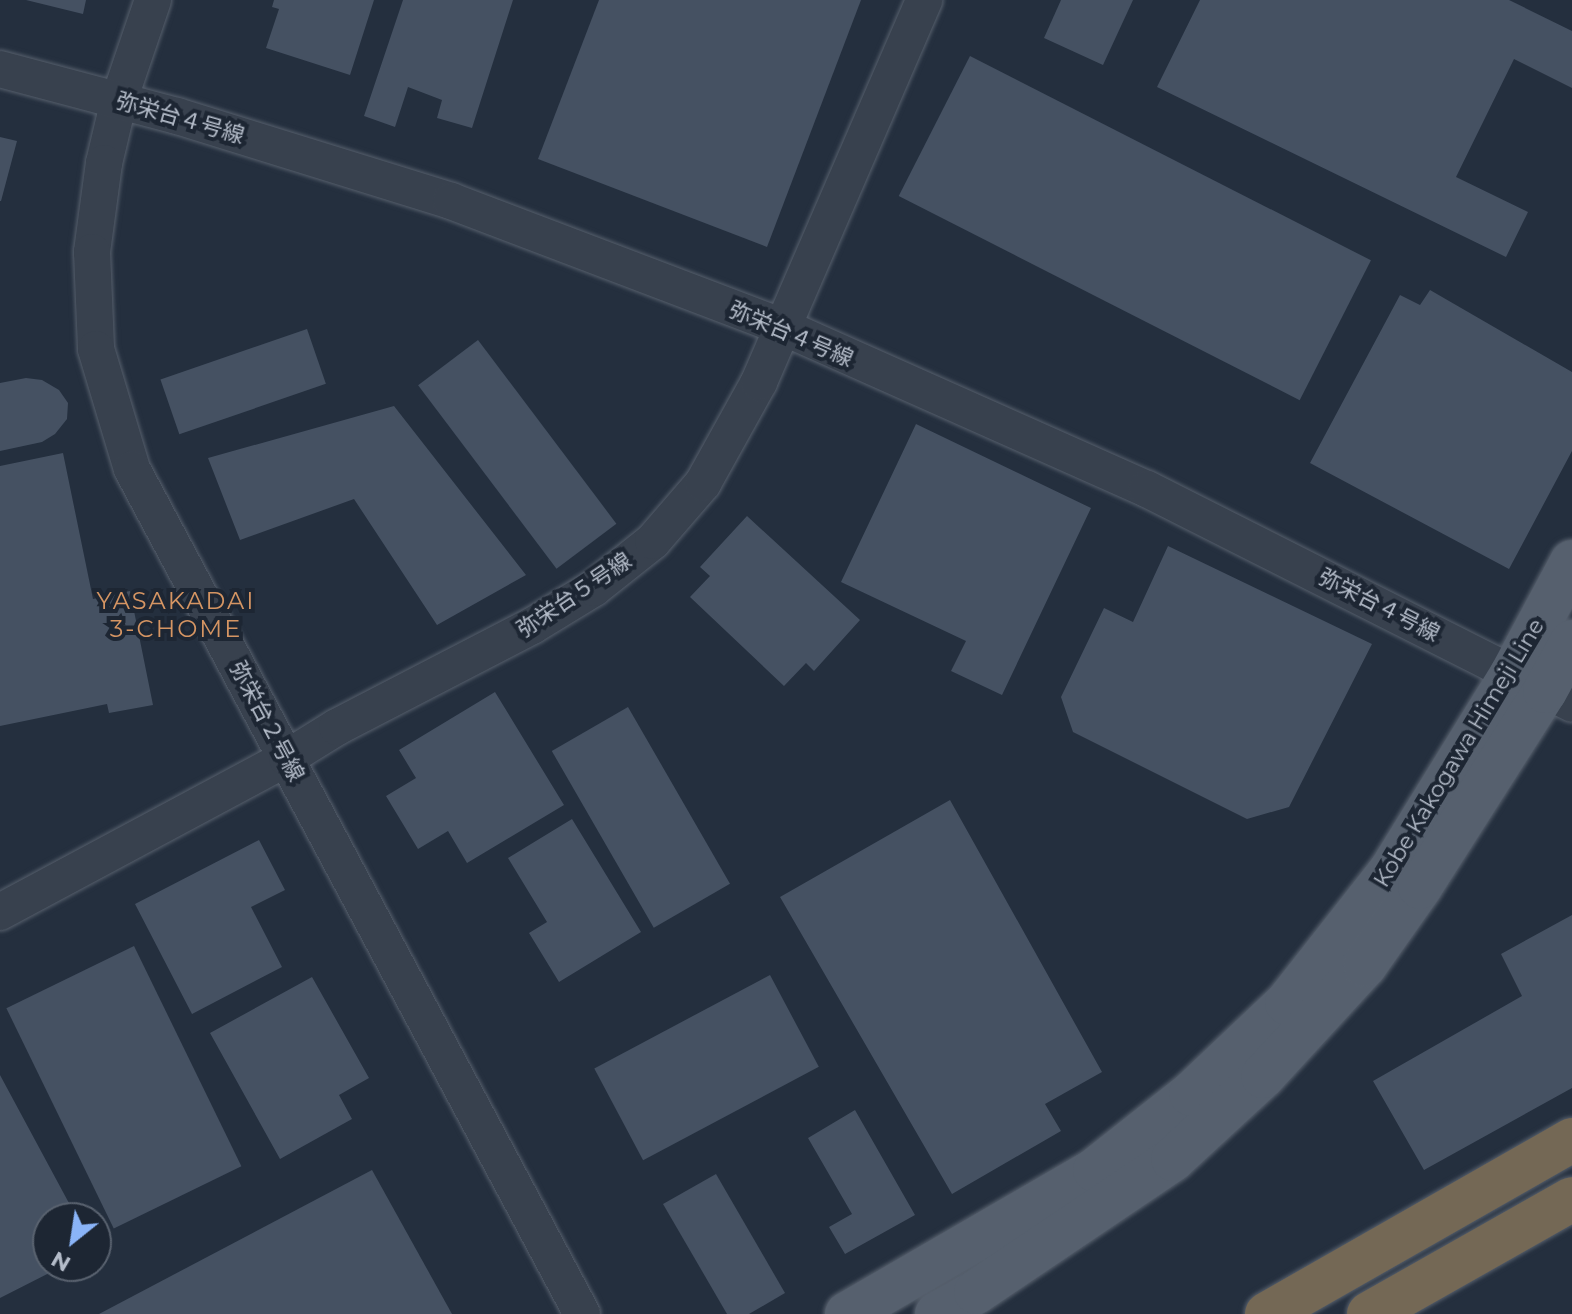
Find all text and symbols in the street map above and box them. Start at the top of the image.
street label: 弥栄台４号線 [113,87,247,149]
street label: 弥栄台４号線 [725,296,857,372]
street label: 弥栄台５号線 [512,547,636,643]
street label: 弥栄台４号線 [1314,563,1444,647]
district label: YASAKADAI 3-CHOME [97,587,255,643]
street label: Kobe Kakogawa Himeji Line [1368,614,1550,892]
street label: 弥栄台２号線 [224,657,310,785]
north arrow [32,1202,112,1282]
text: N [46,1245,75,1278]

